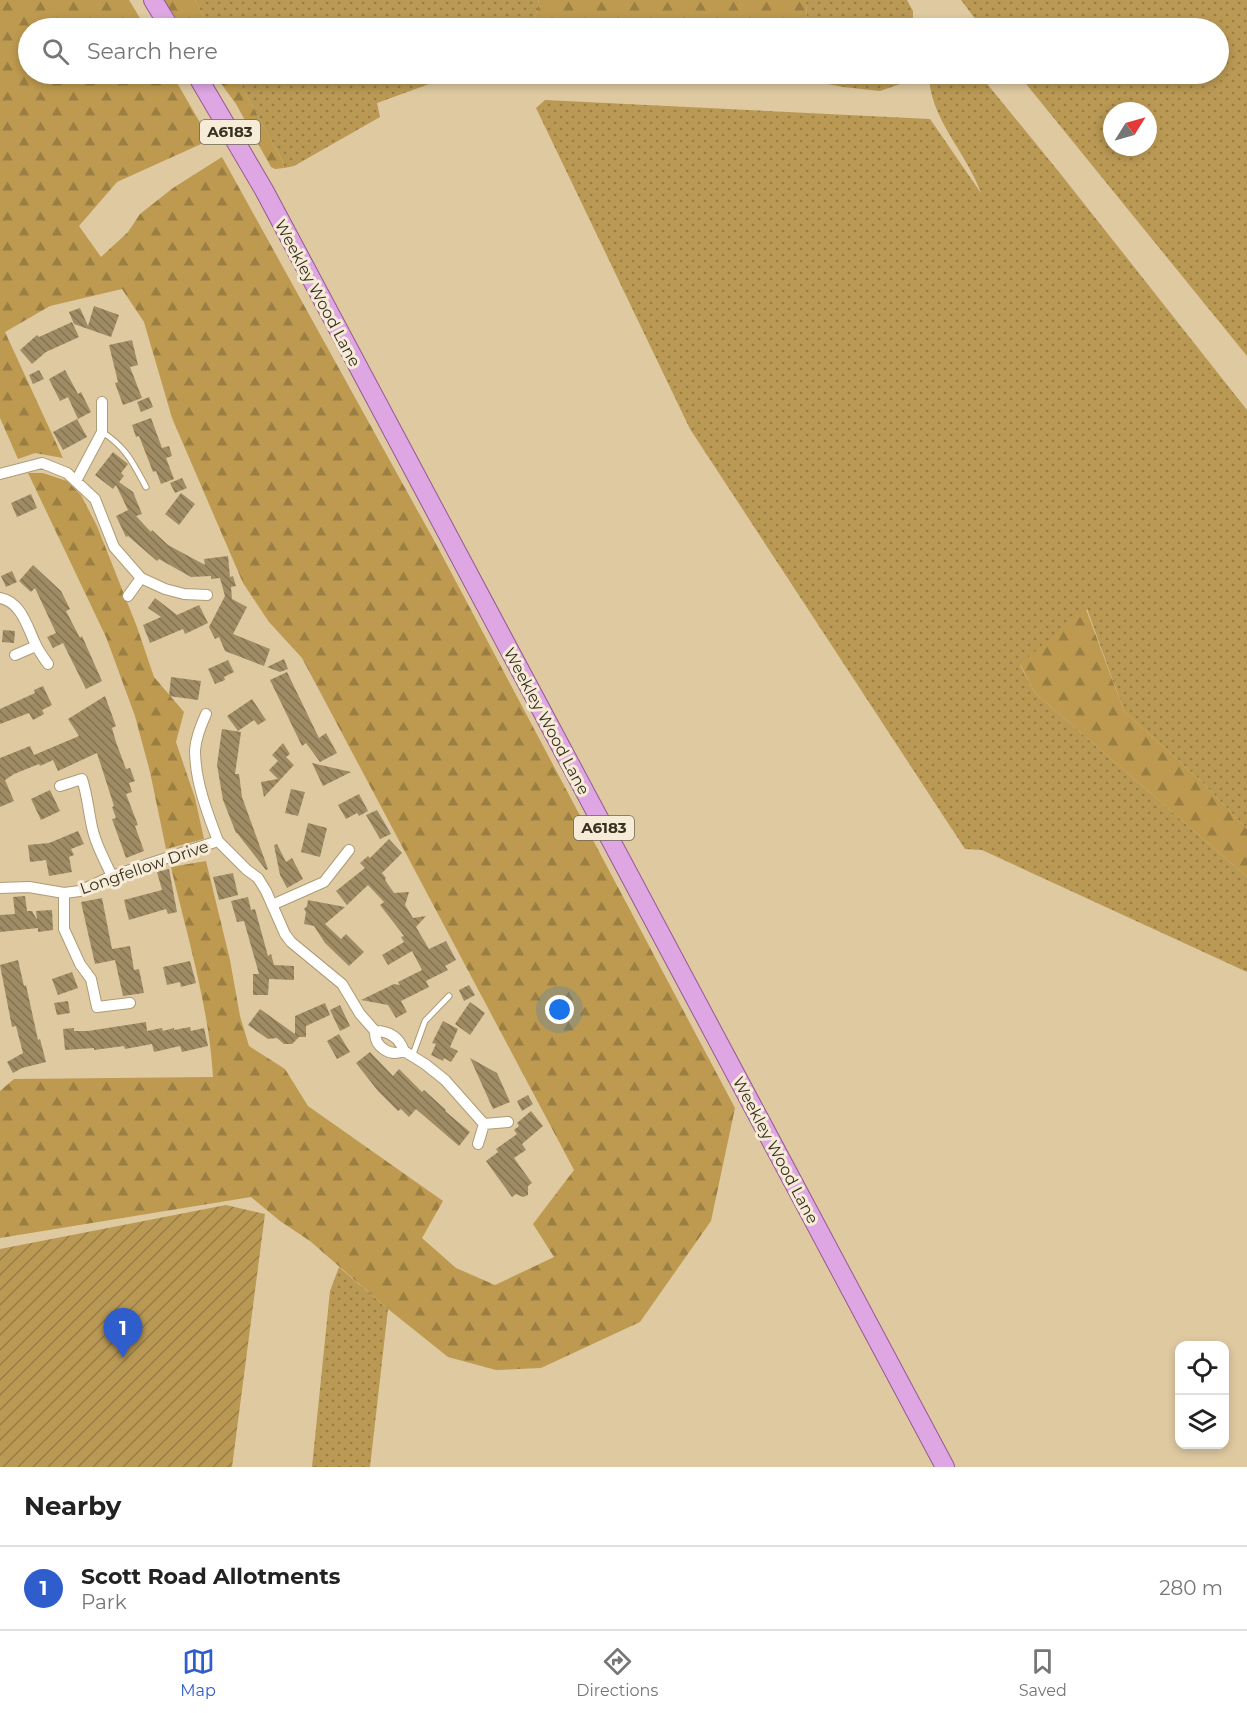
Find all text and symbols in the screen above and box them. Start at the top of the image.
search box [18,18,1229,84]
icon: search [39,35,72,68]
text: Search here [87,38,218,65]
north arrow [1103,102,1157,156]
road number: A6183 [200,120,260,144]
street label: Weekley Wood Lane [271,216,364,370]
street label: Weekley Wood Lane [500,644,593,798]
road number: A6183 [574,816,634,840]
street label: Longfellow Drive [77,837,211,898]
your location [545,995,574,1024]
street label: Weekley Wood Lane [729,1073,822,1227]
pin: 1 [104,1308,142,1358]
map controls [1175,1341,1229,1449]
button: locate [1175,1341,1229,1395]
button: layers [1175,1395,1229,1449]
text: Nearby [24,1490,121,1522]
text: Scott Road Allotments [81,1563,340,1590]
text: 1 [40,1576,47,1600]
text: 280 m [1159,1576,1223,1600]
text: Park [81,1590,127,1614]
tab: Map [180,1645,216,1700]
tab: Directions [576,1645,658,1700]
tab: Saved [1019,1645,1067,1700]

